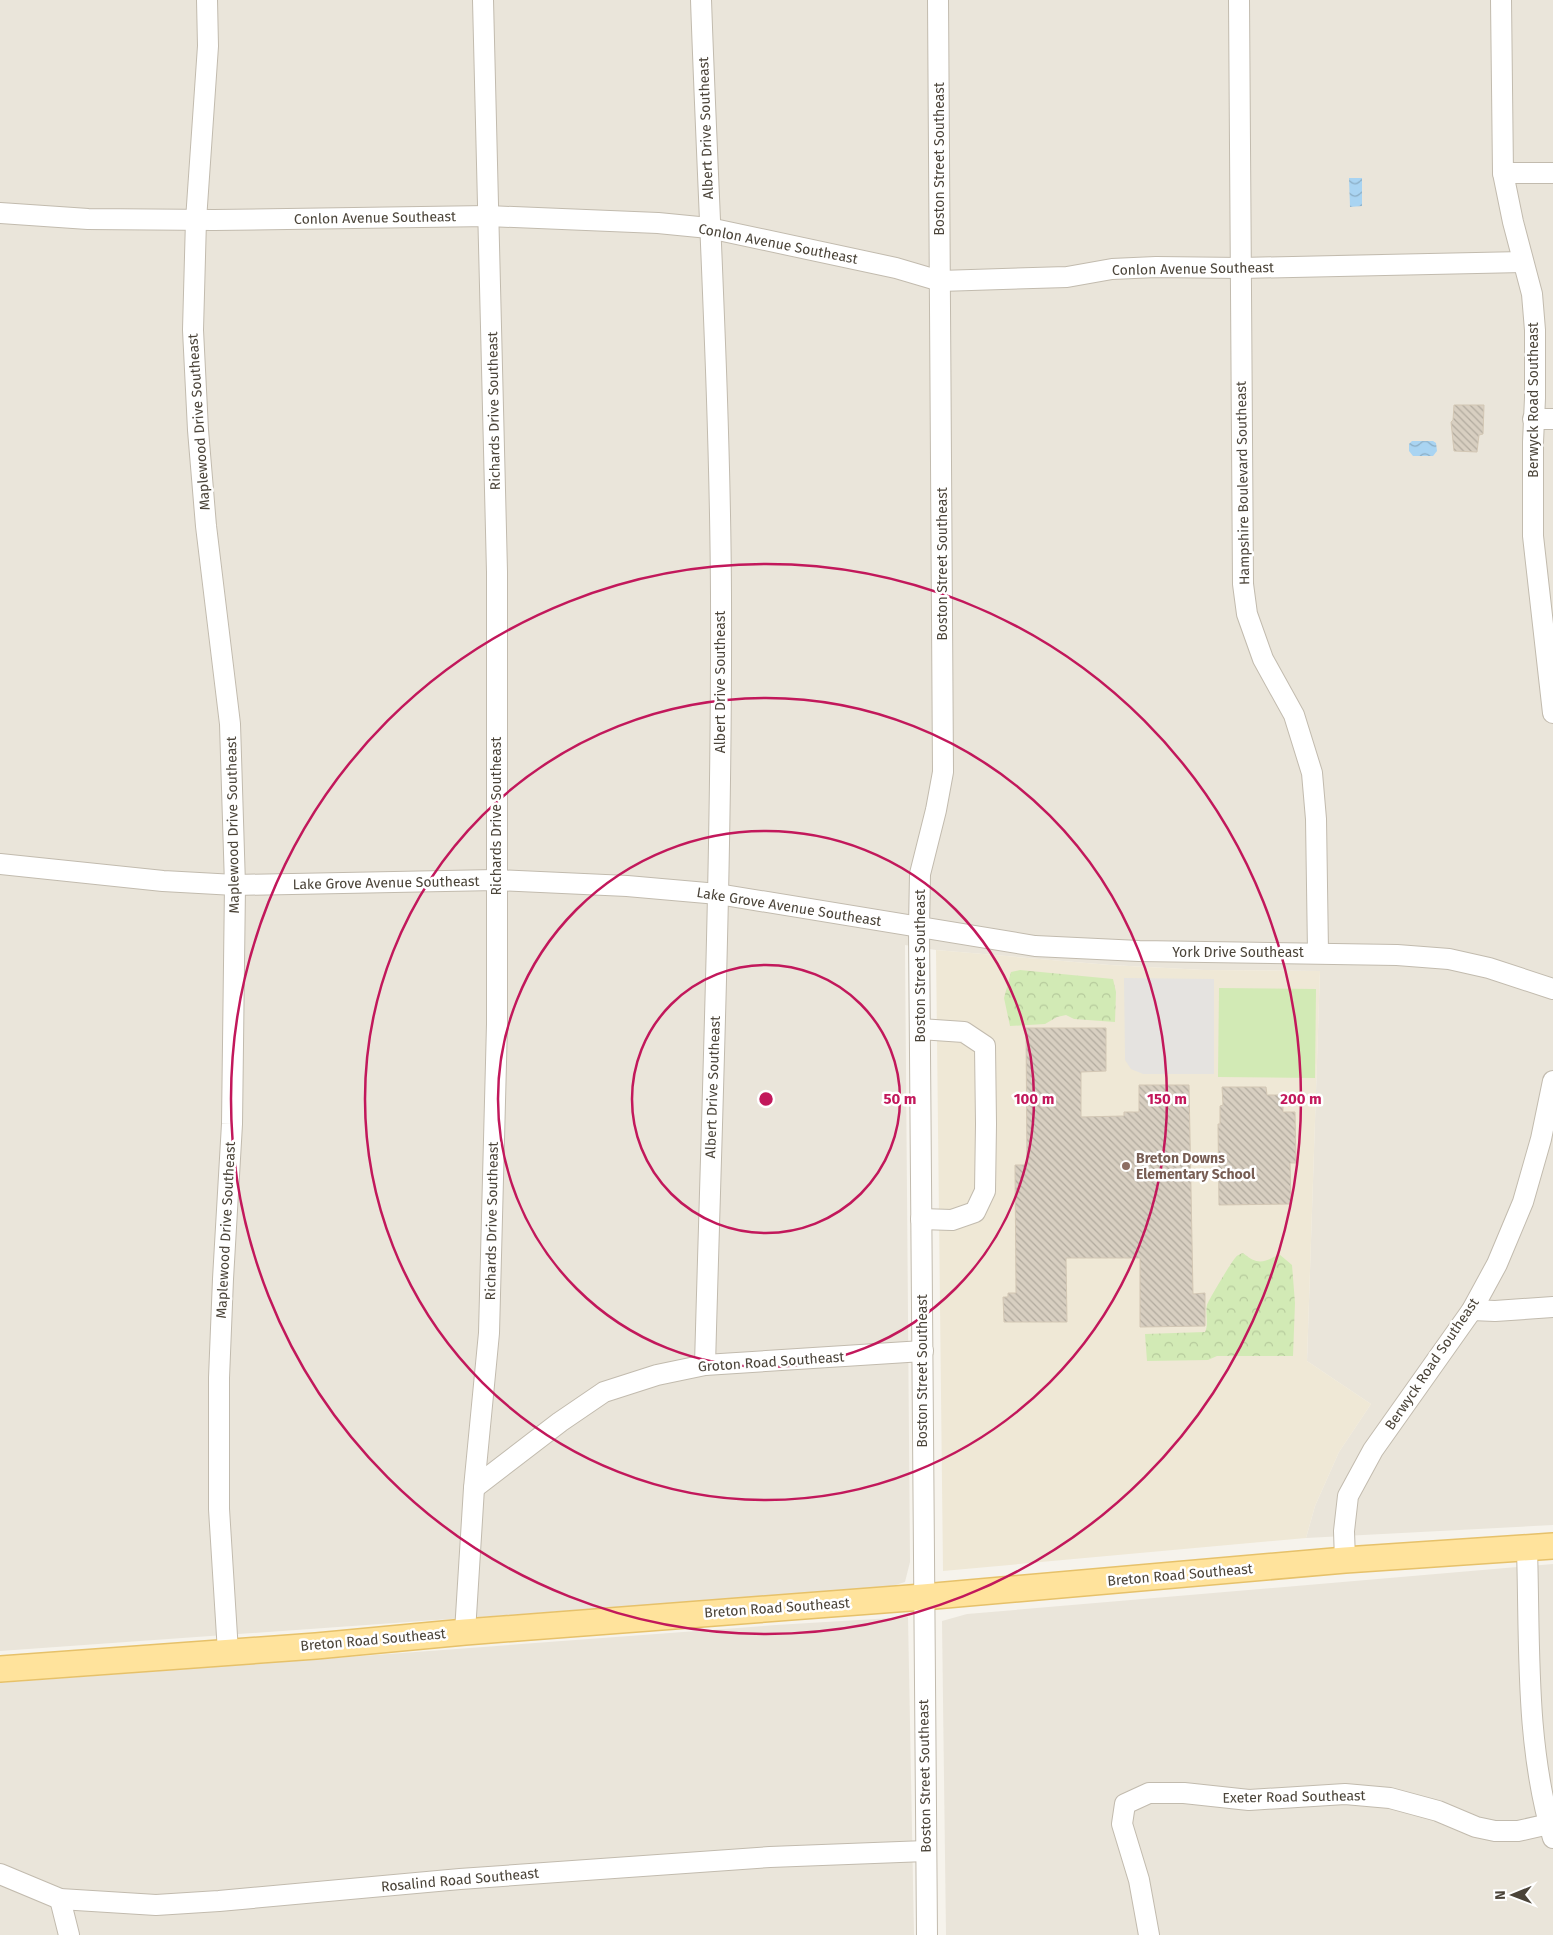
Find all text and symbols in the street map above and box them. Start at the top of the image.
street label: Albert Drive Southeast [695,56,717,200]
street label: Boston Street Southeast [931,81,948,236]
street label: Conlon Avenue Southeast [294,208,457,228]
street label: Conlon Avenue Southeast [697,220,860,268]
street label: Conlon Avenue Southeast [1112,259,1275,279]
street label: Berwyck Road Southeast [1525,321,1542,478]
street label: Richards Drive Southeast [484,330,504,491]
street label: Maplewood Drive Southeast [184,332,214,511]
street label: Hampshire Boulevard Southeast [1233,380,1253,585]
street label: Boston Street Southeast [934,486,951,641]
street label: Albert Drive Southeast [712,610,729,753]
street label: Maplewood Drive Southeast [223,735,243,914]
street label: Richards Drive Southeast [488,736,505,895]
street label: Lake Grove Avenue Southeast [292,873,481,893]
street label: Lake Grove Avenue Southeast [695,884,884,930]
street label: Boston Street Southeast [912,888,929,1043]
street label: York Drive Southeast [1172,944,1305,961]
street label: Albert Drive Southeast [702,1015,724,1159]
centre of rings [757,1090,775,1108]
text: 50 m [883,1090,917,1108]
text: 100 m [1014,1090,1054,1108]
text: 150 m [1147,1090,1187,1108]
text: 200 m [1280,1090,1322,1108]
street label: Maplewood Drive Southeast [213,1140,239,1319]
street label: Richards Drive Southeast [482,1140,502,1301]
place label: Breton Downs Elementary School [1136,1150,1256,1183]
marker: Breton Downs Elementary School [1120,1160,1132,1172]
street label: Boston Street Southeast [914,1293,931,1448]
street label: Berwyck Road Southeast [1381,1294,1483,1433]
street label: Groton Road Southeast [697,1348,846,1376]
street label: Breton Road Southeast [1107,1560,1254,1590]
street label: Breton Road Southeast [704,1594,851,1622]
street label: Breton Road Southeast [300,1625,447,1655]
street label: Boston Street Southeast [915,1698,935,1853]
street label: Exeter Road Southeast [1222,1787,1367,1807]
street label: Rosalind Road Southeast [380,1865,541,1895]
north arrow [1488,1870,1538,1920]
text: N [1492,1890,1509,1900]

